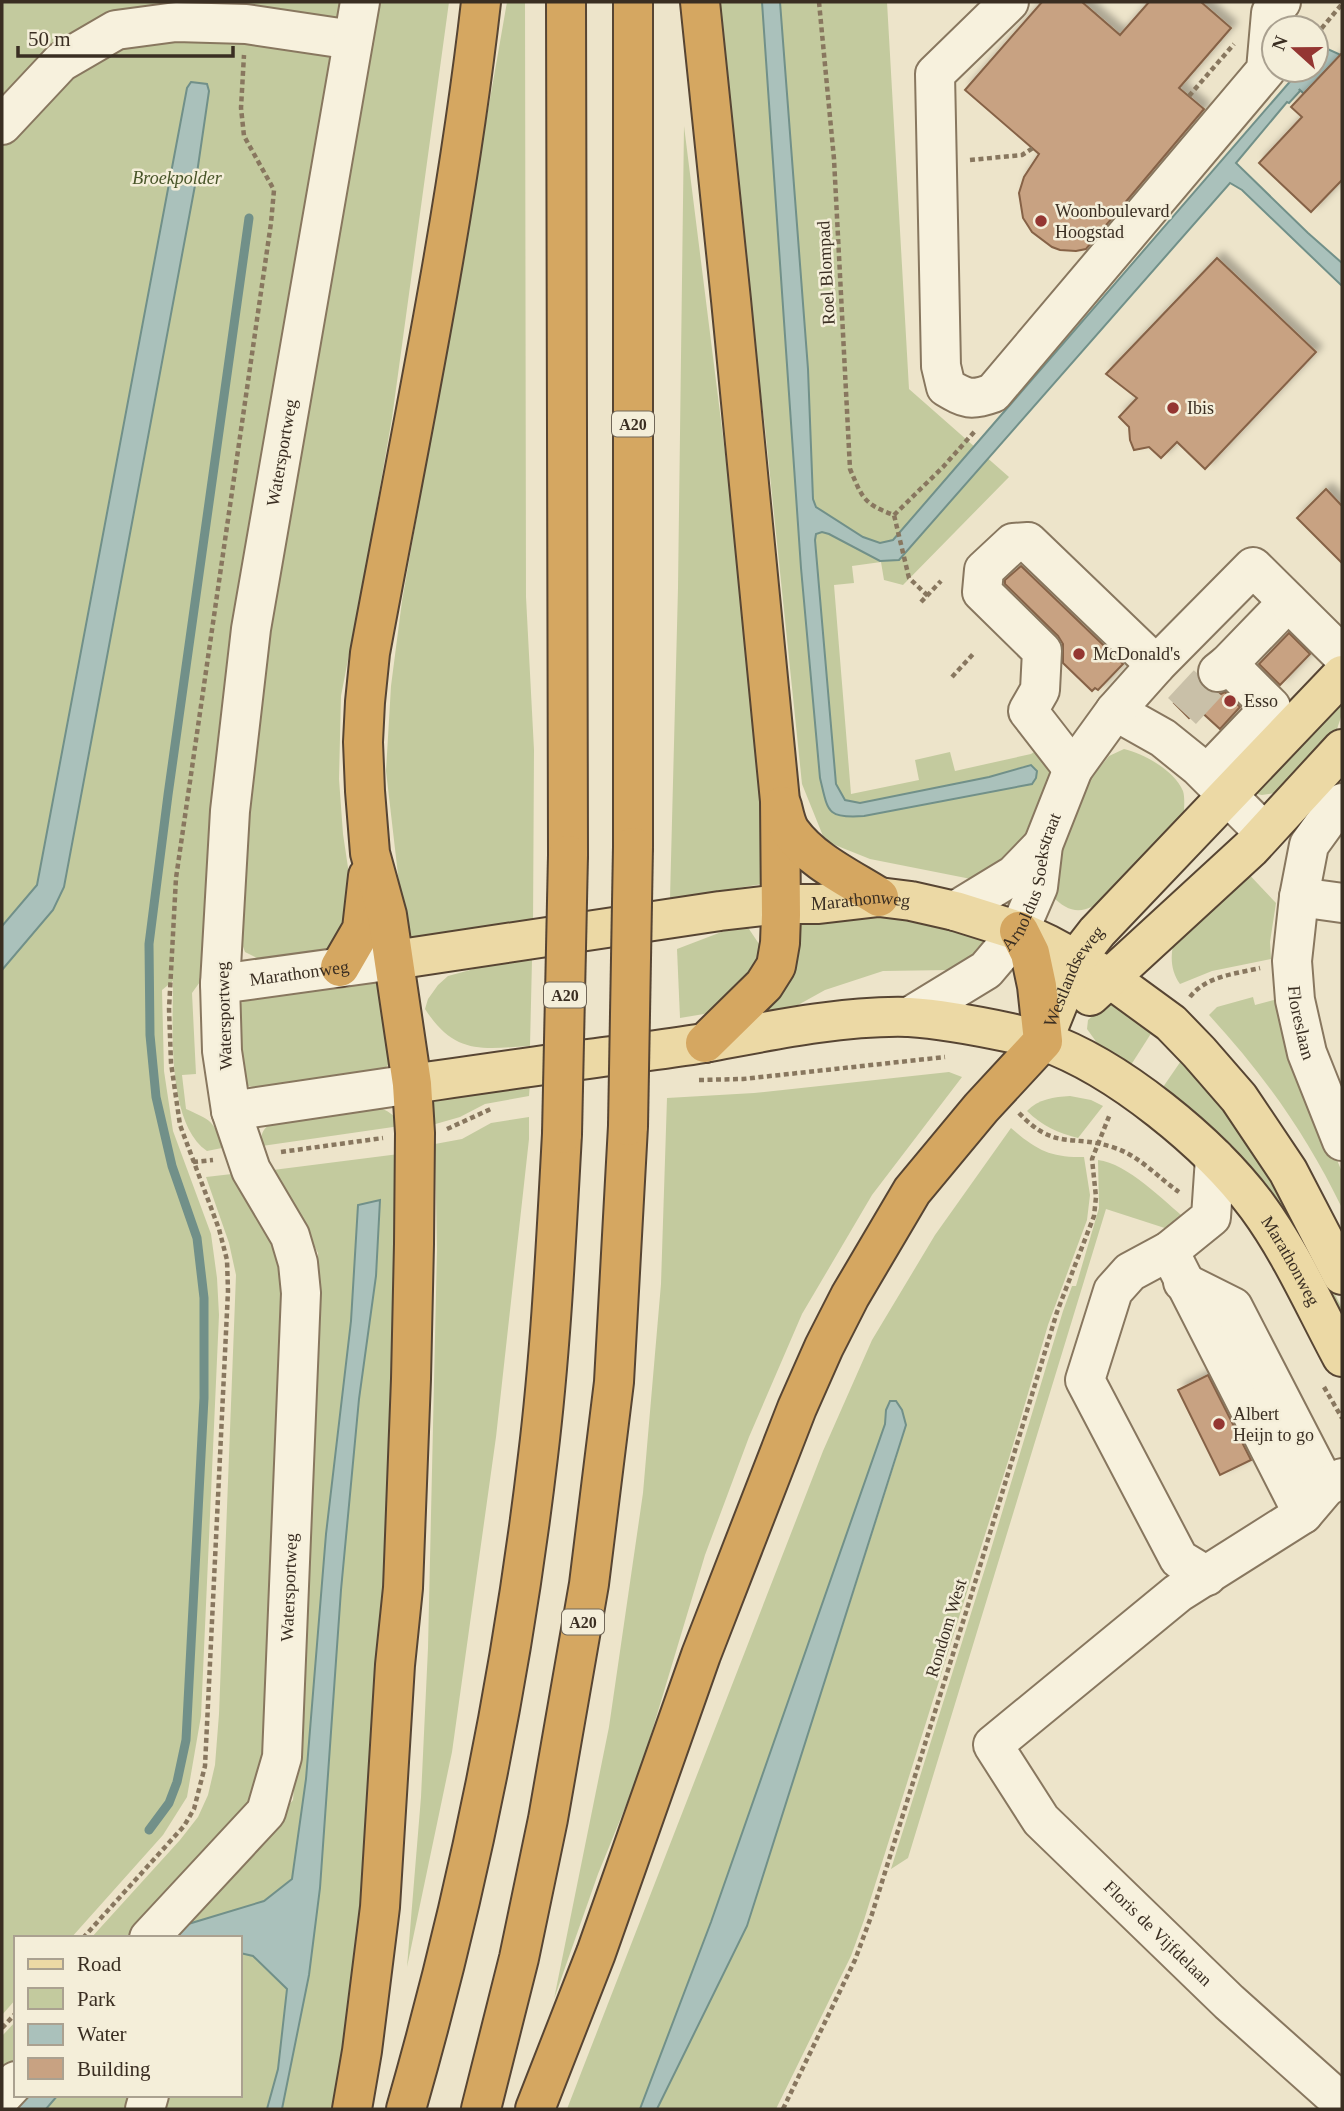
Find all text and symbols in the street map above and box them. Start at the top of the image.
scale bar [18,14,233,58]
north arrow [1260,14,1330,84]
text: 50 m [28,27,71,51]
text: N [1267,33,1292,53]
park label: Broekpolder [132,168,223,188]
place label: Woonboulevard Hoogstad [1055,201,1170,242]
marker: Woonboulevard Hoogstad [1033,213,1049,229]
street label: Roel Blompad [813,220,839,326]
street label: Watersportweg [262,398,301,508]
place label: Ibis [1187,398,1214,418]
marker: Ibis [1165,400,1181,416]
road number: A20 [612,412,654,436]
place label: McDonald's [1093,644,1180,664]
marker: McDonald's [1071,646,1087,662]
place label: Esso [1244,691,1278,711]
marker: Esso [1222,693,1238,709]
street label: Arnoldus Soekstraat [997,810,1065,955]
street label: Marathonweg [811,887,912,914]
street label: Westlandseweg [1040,921,1108,1030]
street label: Marathonweg [248,956,350,990]
street label: Watersportweg [212,961,236,1071]
road number: A20 [544,982,586,1007]
street label: Floreslaan [1284,985,1319,1062]
street label: Marathonweg [1257,1212,1324,1309]
place label: Albert Heijn to go [1233,1404,1314,1445]
marker: Albert Heijn to go [1211,1416,1227,1432]
street label: Watersportweg [277,1533,301,1642]
street label: Rondom West [922,1576,970,1680]
road number: A20 [562,1610,604,1634]
street label: Floris de Vijfdelaan [1100,1876,1216,1990]
legend [14,1936,242,2097]
text: Road [77,1952,122,1976]
text: Park [77,1987,116,2011]
text: Water [77,2022,127,2046]
text: Building [77,2057,151,2081]

